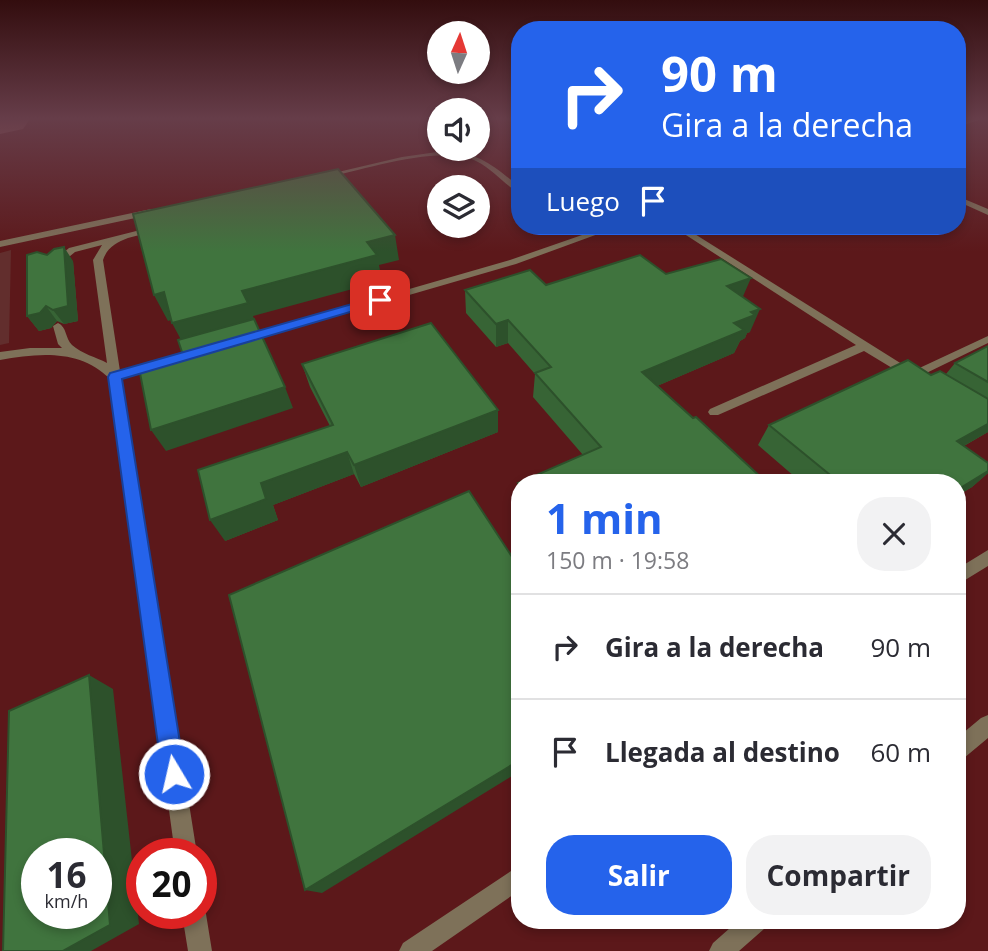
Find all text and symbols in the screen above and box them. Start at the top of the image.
north arrow [427,21,490,84]
map controls [427,21,490,238]
text: 90 m [661,40,778,106]
icon: right [546,49,637,140]
button: sound [427,98,490,161]
text: Gira a la derecha [661,103,913,146]
button: layers [427,175,490,238]
icon: arrive [634,182,672,220]
text: Luego [546,183,620,219]
pin [350,270,410,330]
icon: arrive [361,281,399,319]
text: 1 min [546,489,663,546]
button: close [857,497,931,571]
text: 150 m · 19:58 [546,544,689,576]
icon: right [546,628,584,666]
text: Gira a la derecha [605,629,824,665]
text: 90 m [870,629,931,665]
icon: arrive [546,733,584,771]
text: Llegada al destino [605,734,840,770]
text: 60 m [870,734,931,770]
position arrow [137,737,211,811]
button: Salir [546,835,732,915]
button: Compartir [746,835,931,915]
speed limit sign: 20 [126,838,217,929]
text: 16 [46,851,87,898]
text: km/h [45,889,88,913]

